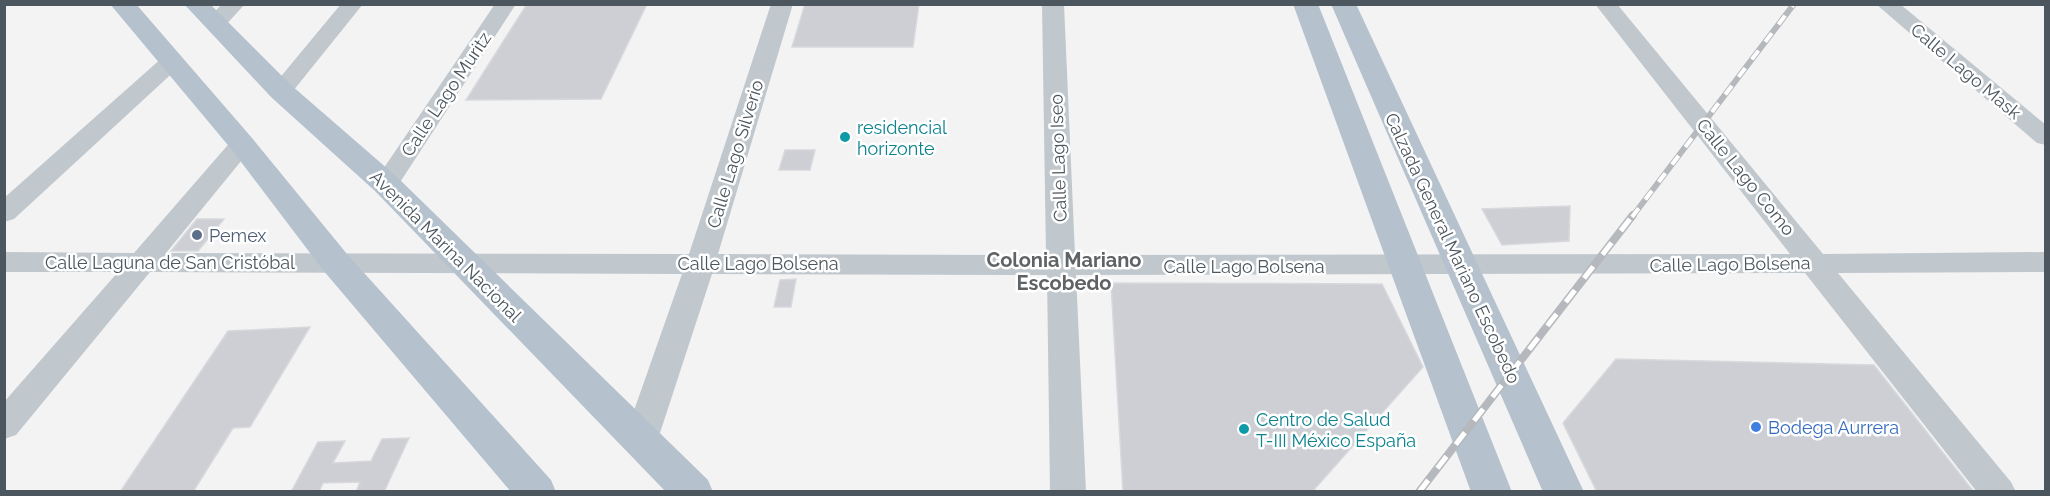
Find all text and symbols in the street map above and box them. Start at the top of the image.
street label: Calle Lago Mask [1907,19,2026,124]
street label: Calle Lago Muritz [397,28,495,160]
street label: Calle Lago Silverio [702,77,768,231]
street label: Calle Lago Iseo [1045,93,1071,222]
street label: Calzada General Mariano Escobedo [1381,109,1525,387]
street label: Calle Lago Como [1692,114,1800,240]
place label: residencial horizonte [857,117,947,159]
marker: residencial horizonte [838,130,852,144]
street label: Avenida Marina Nacional [366,166,526,326]
place label: Pemex [209,225,266,246]
marker: Pemex [190,228,204,242]
district label: Colonia Mariano Escobedo [987,248,1141,295]
street label: Calle Laguna de San Cristóbal [45,252,295,273]
street label: Calle Lago Bolsena [1649,252,1811,276]
street label: Calle Lago Bolsena [678,253,839,274]
street label: Calle Lago Bolsena [1164,256,1325,277]
place label: Centro de Salud T-III México España [1256,409,1416,451]
place label: Bodega Aurrera [1768,417,1899,438]
marker: Bodega Aurrera [1749,420,1763,434]
marker: Centro de Salud T-III México España [1237,422,1251,436]

